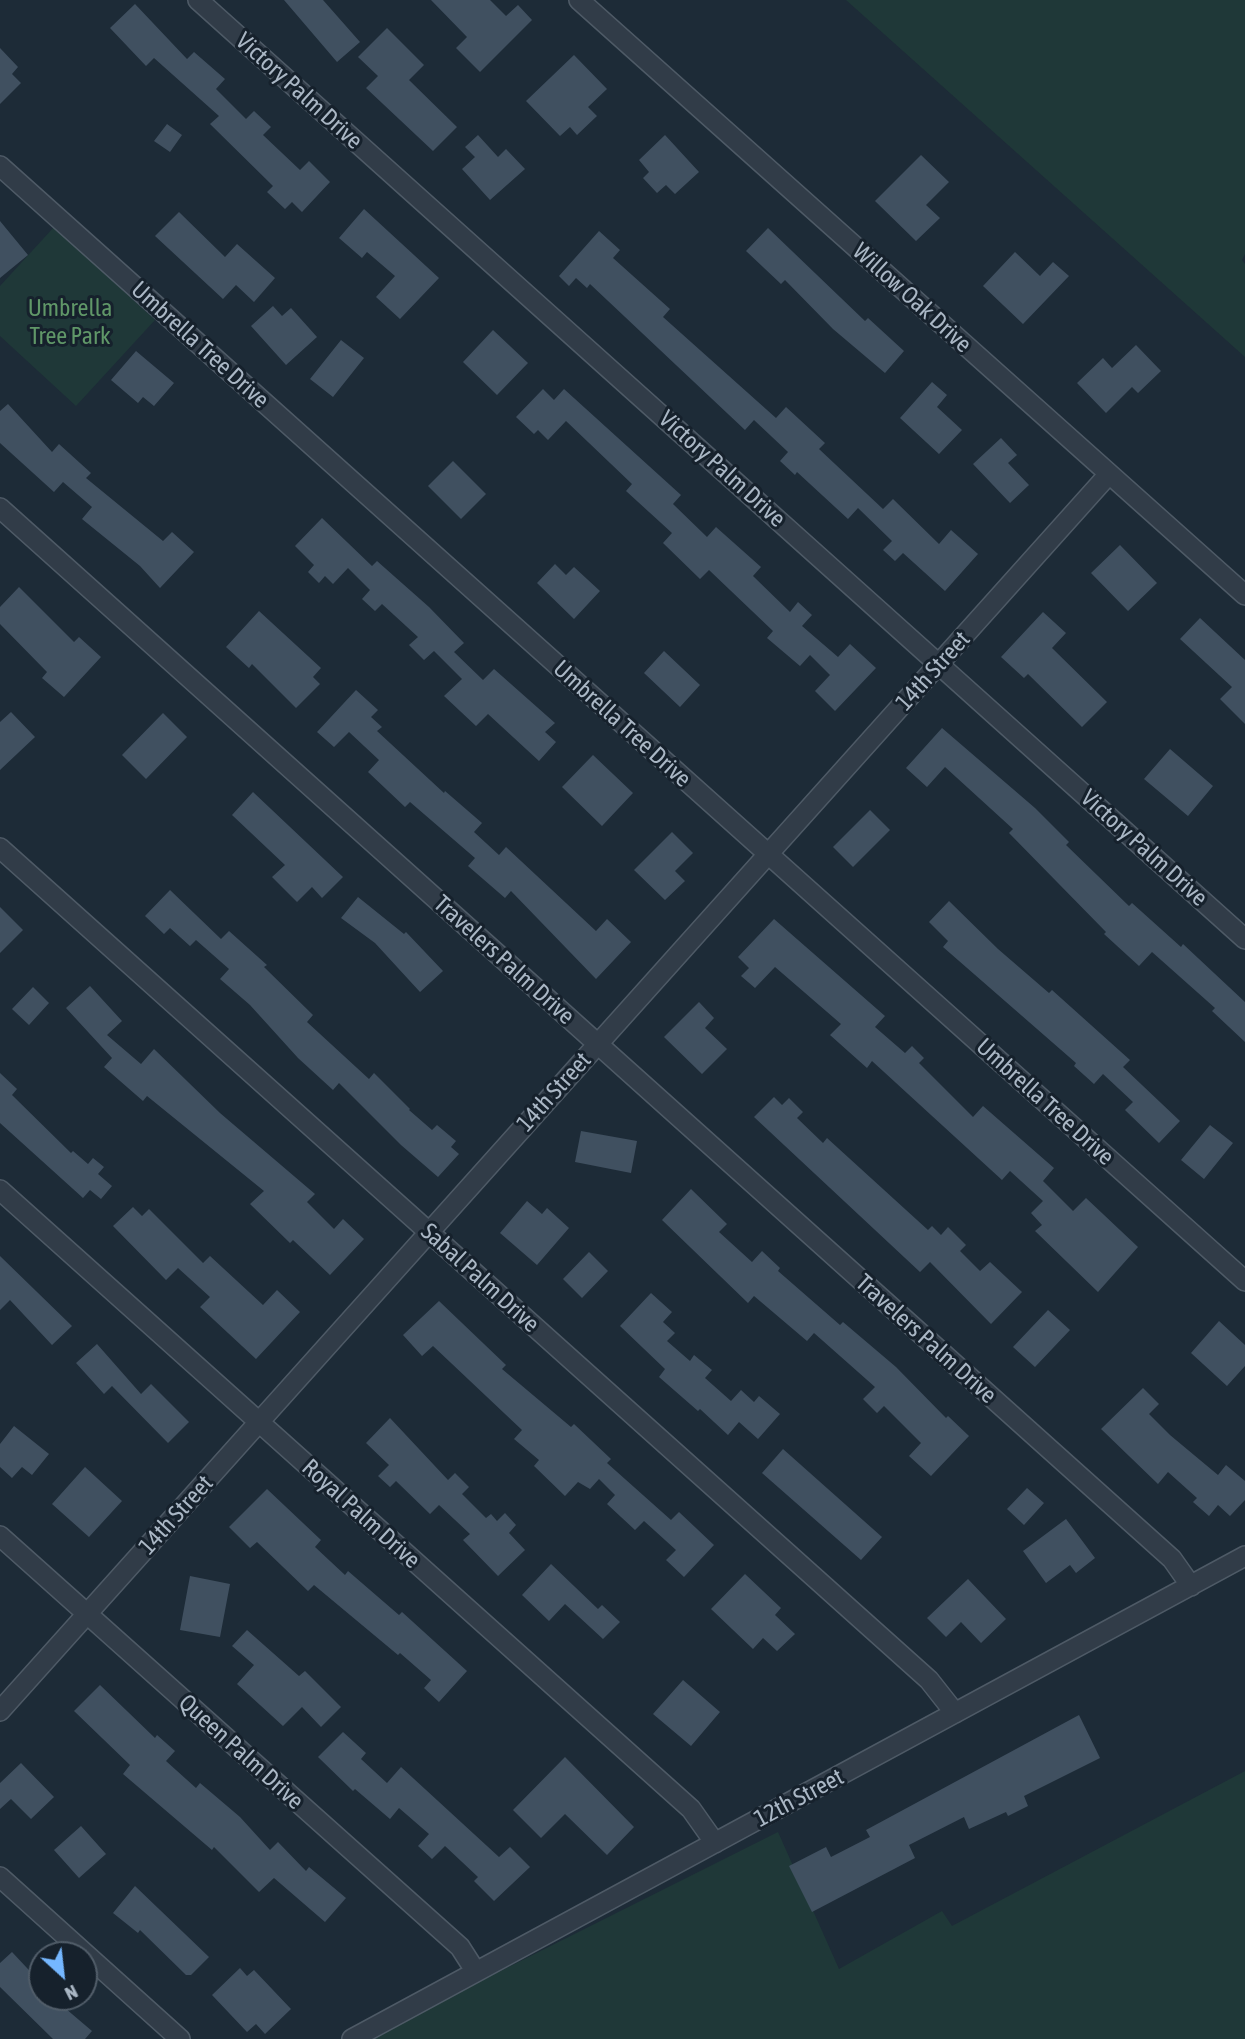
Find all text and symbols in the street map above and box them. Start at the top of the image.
street label: Victory Palm Drive [230,27,368,155]
street label: Willow Oak Drive [847,237,977,359]
street label: Umbrella Tree Drive [125,276,275,414]
park label: Umbrella Tree Park [28,294,112,350]
street label: Victory Palm Drive [653,405,791,533]
street label: 14th Street [890,625,976,717]
street label: Umbrella Tree Drive [547,655,697,793]
street label: Victory Palm Drive [1075,784,1213,912]
street label: Travelers Palm Drive [428,889,580,1031]
street label: Umbrella Tree Drive [970,1033,1120,1171]
street label: 14th Street [511,1046,597,1138]
street label: Sabal Palm Drive [415,1217,545,1339]
street label: Travelers Palm Drive [850,1268,1002,1410]
street label: Royal Palm Drive [296,1453,426,1575]
street label: 14th Street [133,1469,219,1561]
street label: Queen Palm Drive [173,1688,309,1816]
street label: 12th Street [749,1763,849,1833]
north arrow [28,1941,98,2011]
text: N [62,1981,82,2005]

